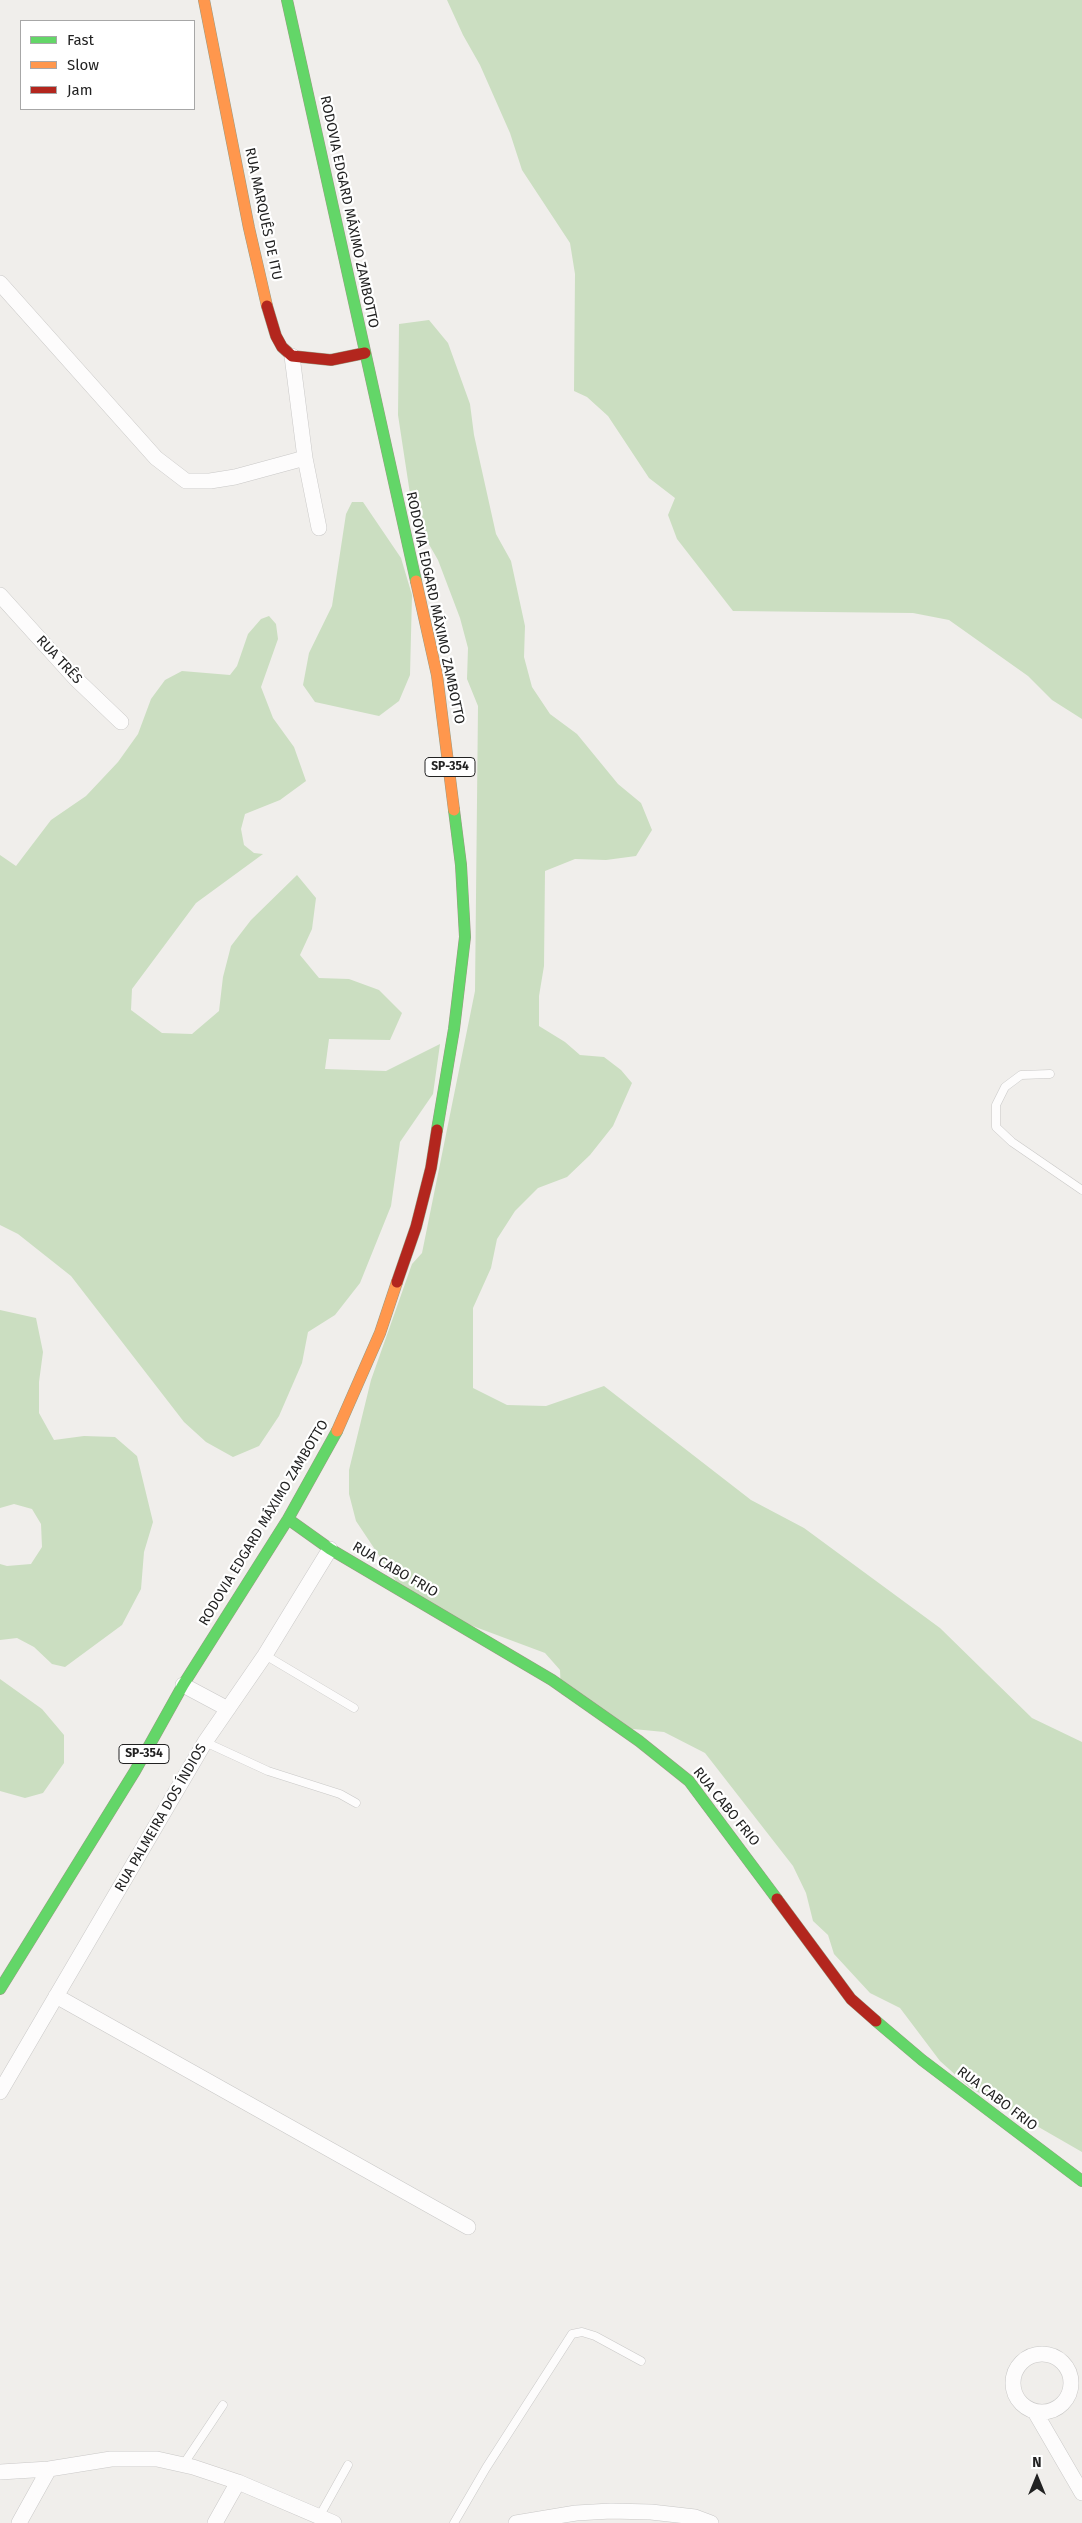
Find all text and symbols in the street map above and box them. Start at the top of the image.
legend [20,20,195,110]
text: Fast [67,31,94,49]
text: Slow [67,56,99,74]
text: Jam [67,81,93,99]
street label: RODOVIA EDGARD MÁXIMO ZAMBOTTO [316,94,382,330]
street label: RUA MARQUÊS DE ITU [241,146,285,282]
street label: RODOVIA EDGARD MÁXIMO ZAMBOTTO [402,490,468,726]
street label: RUA TRÊS [32,632,86,688]
road number: SP-354 [425,758,475,776]
street label: RODOVIA EDGARD MÁXIMO ZAMBOTTO [196,1417,332,1629]
street label: RUA CABO FRIO [349,1539,441,1601]
street label: RUA PALMEIRA DOS ÍNDIOS [112,1741,210,1895]
road number: SP-354 [119,1745,169,1764]
street label: RUA CABO FRIO [689,1764,763,1850]
street label: RUA CABO FRIO [954,2063,1040,2135]
north arrow [1012,2453,1062,2503]
text: N [1032,2454,1042,2471]

